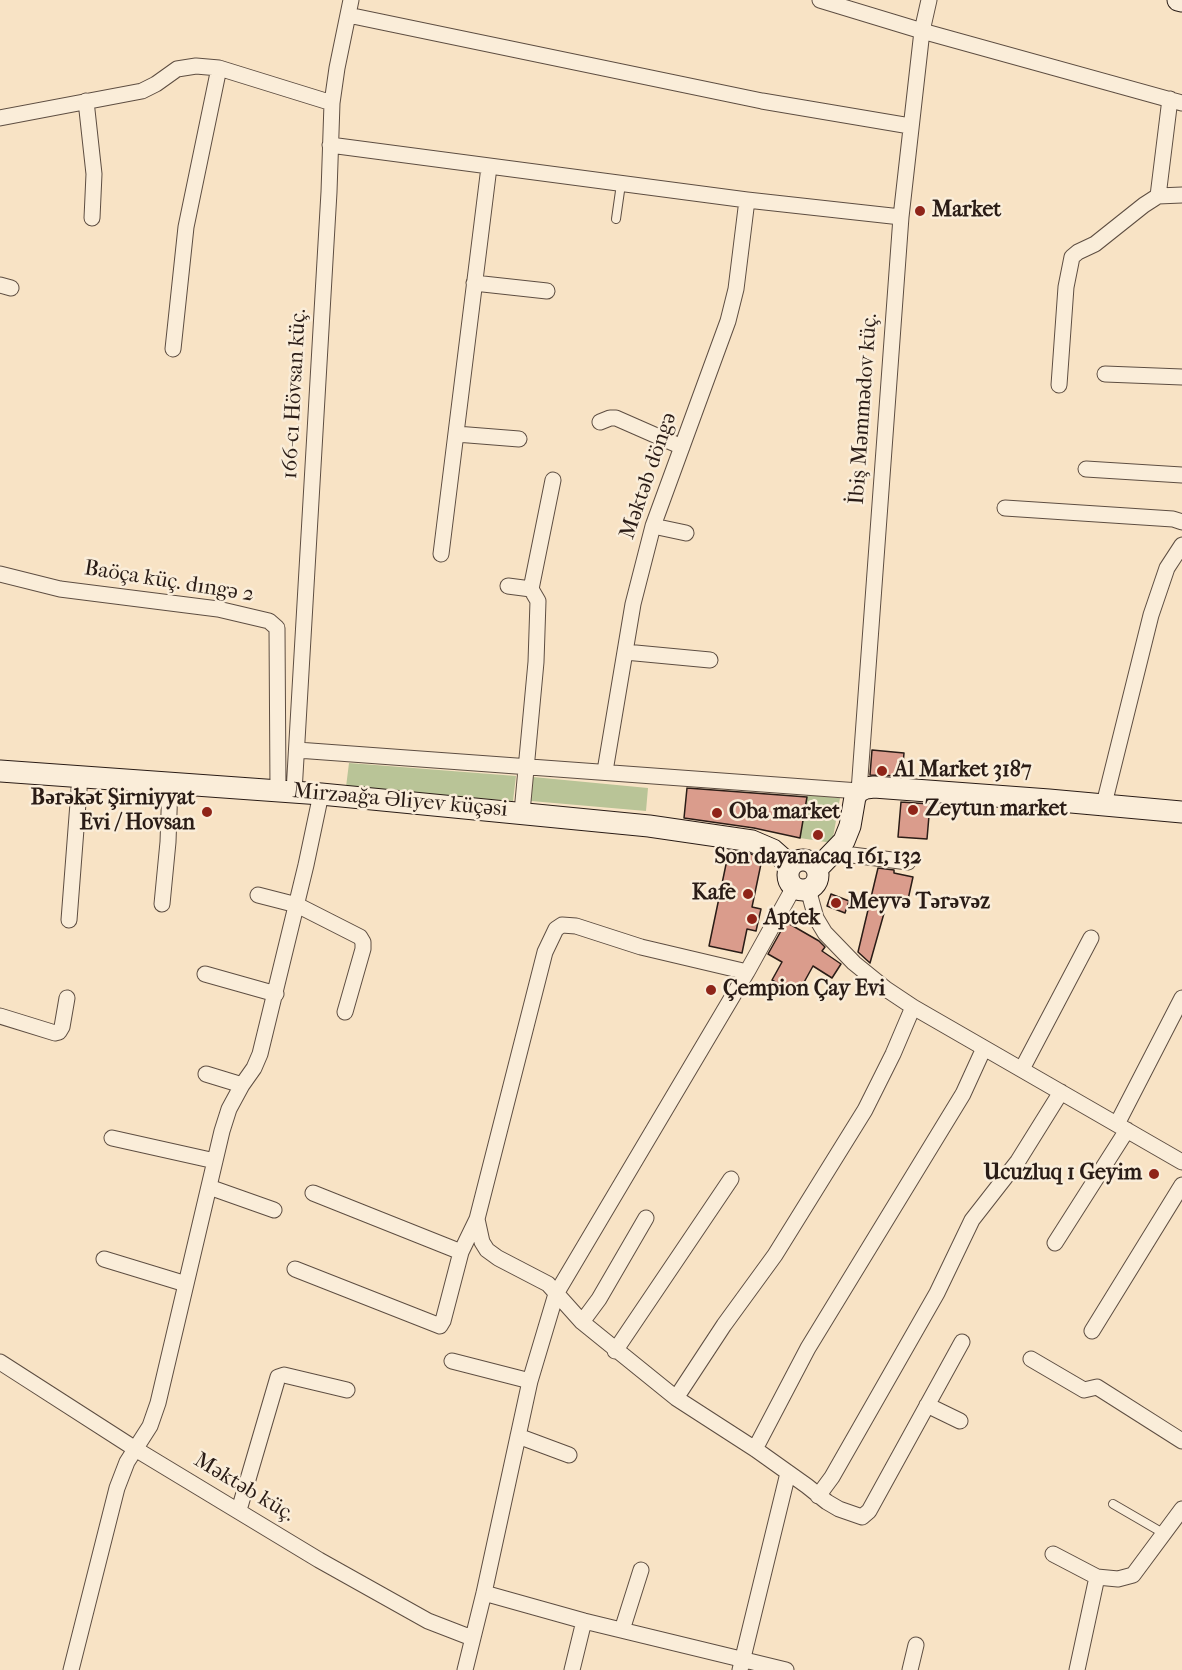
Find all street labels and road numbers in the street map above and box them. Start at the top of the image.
street label: 166-cı Hövsan küç. [277,308,313,480]
street label: İbiş Məmmədov küç. [844,312,884,506]
street label: Məktəb döngə [615,409,683,543]
street label: Baöça küç. dıngə 2 [82,556,256,608]
street label: Mirzəağa Əliyev küçəsi [291,778,509,824]
street label: Məktəb küç. [189,1448,299,1528]

